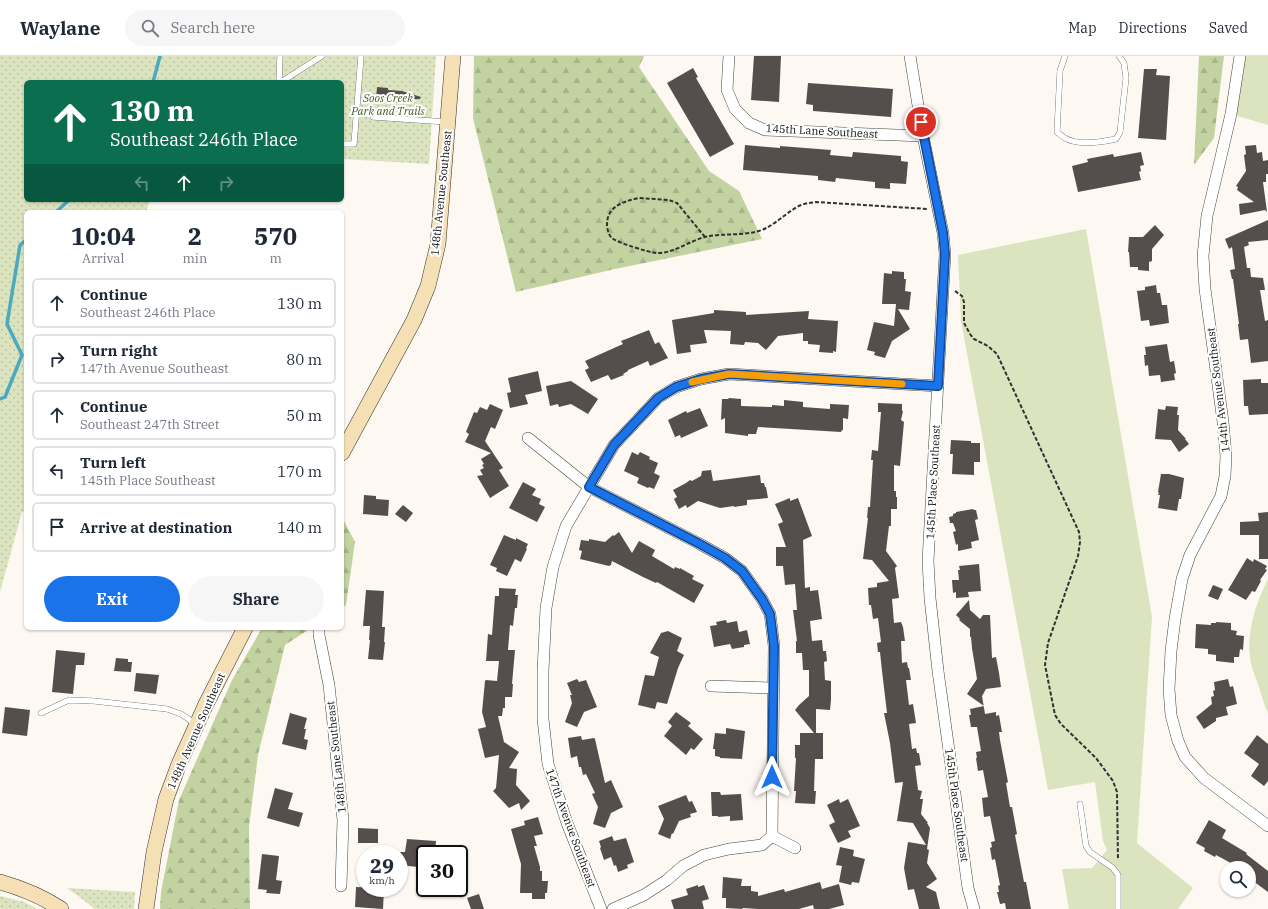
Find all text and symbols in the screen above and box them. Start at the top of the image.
search box [125,10,405,46]
text: Waylane [20,16,101,40]
icon: search [139,17,161,39]
text: Search here [171,18,255,37]
text: Map [1068,19,1097,37]
text: Directions [1119,19,1187,37]
text: Saved [1209,19,1248,37]
park label: Soos Creek Park and Trails [350,91,426,118]
text: 130 m [110,92,194,129]
icon: ahead [44,96,96,148]
pin [904,105,938,139]
icon: arrive [910,111,932,133]
street label: 145th Lane Southeast [765,121,879,141]
text: Southeast 246th Place [110,128,298,151]
street label: 148th Avenue Southeast [427,130,455,256]
icon: left [131,172,153,194]
icon: ahead [173,172,195,194]
icon: right [215,172,237,194]
text: 10:04 [71,220,136,252]
text: 2 [188,220,202,252]
text: 570 [254,220,297,252]
text: Arrival [82,250,124,267]
text: min [182,250,207,267]
text: m [269,250,282,267]
text: Continue [80,285,147,304]
icon: ahead [46,292,68,314]
text: 130 m [277,294,322,313]
text: Southeast 246th Place [80,304,216,321]
street label: 144th Avenue Southeast [1203,327,1233,453]
text: Turn right [80,341,158,360]
icon: right [46,348,68,370]
text: 80 m [286,350,322,369]
text: 147th Avenue Southeast [80,360,229,377]
text: Continue [80,397,147,416]
icon: ahead [46,404,68,426]
text: 50 m [286,406,322,425]
text: Southeast 247th Street [80,416,219,433]
street label: 145th Place Southeast [923,424,943,540]
text: Turn left [80,453,146,472]
icon: left [46,460,68,482]
text: 170 m [277,462,322,481]
text: 145th Place Southeast [80,472,216,489]
icon: arrive [46,516,68,538]
text: Arrive at destination [80,518,232,537]
text: 140 m [277,518,322,537]
button: Exit [44,576,180,622]
button: Share [188,576,324,622]
street label: 148th Avenue Southeast [164,671,228,791]
street label: 148th Lane Southeast [323,700,349,814]
street label: 145th Place Southeast [942,747,972,863]
position arrow [751,756,793,798]
street label: 147th Avenue Southeast [543,767,599,890]
speed limit sign: 30 [416,845,468,897]
text: 29 [370,852,394,879]
map controls [1220,861,1256,897]
button: search [1220,861,1256,897]
text: km/h [369,874,395,887]

